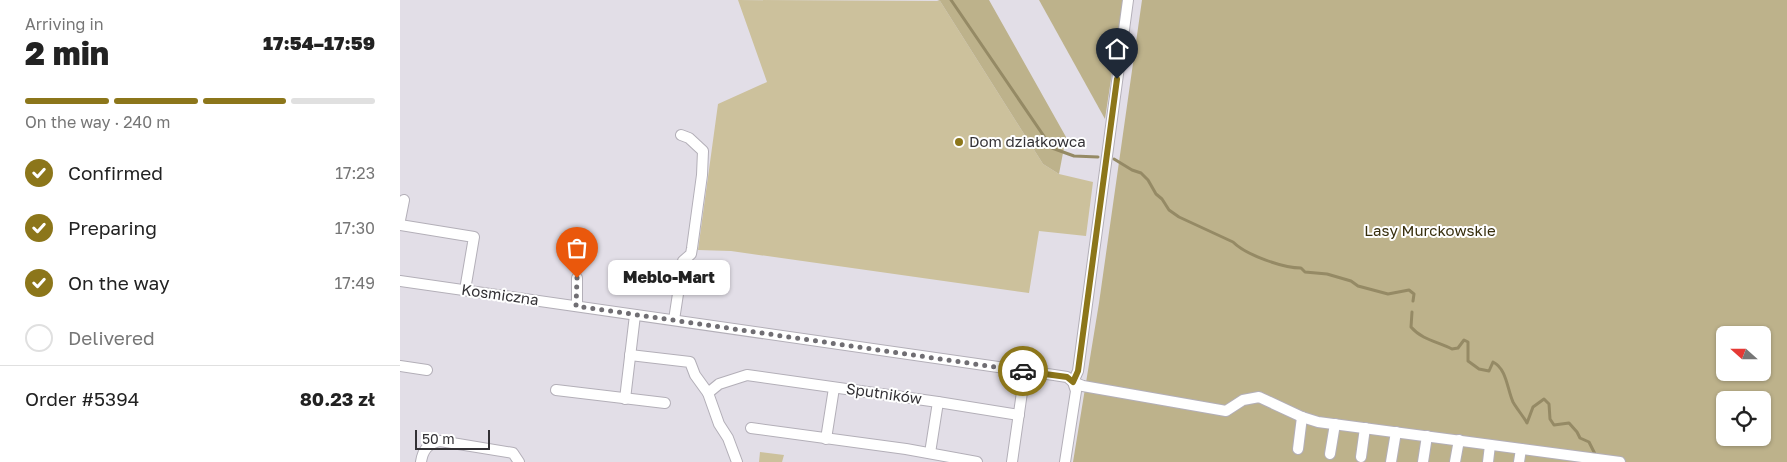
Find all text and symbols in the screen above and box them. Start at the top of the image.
text: Arriving in [25,14,104,34]
pin [1096,28,1138,79]
text: 17:54–17:59 [263,31,375,54]
text: 2 min [25,34,109,72]
icon: home [1103,35,1131,63]
text: On the way · 240 m [25,112,170,132]
place label: Dom działkowca [969,132,1086,150]
marker: Dom działkowca [953,136,965,148]
icon: check [25,159,53,187]
text: Confirmed [68,161,163,184]
text: 17:23 [335,163,375,183]
icon: check [25,214,53,242]
text: Preparing [68,216,157,239]
text: 17:30 [335,218,375,238]
park label: Lasy Murckowskie [1364,221,1496,239]
pin [556,227,598,278]
icon: bag [563,234,591,262]
callout: Meblo-Mart [607,260,730,296]
text: Meblo-Mart [623,267,715,287]
icon: check [25,269,53,297]
text: On the way [68,271,170,294]
text: 17:49 [335,273,375,293]
street label: Kosmiczna [460,280,540,308]
text: Delivered [68,326,155,349]
north arrow [1716,326,1771,381]
map controls [1716,326,1771,446]
courier [998,346,1048,396]
icon: car [1009,357,1037,385]
street label: Sputników [845,379,923,407]
text: Order #5394 [25,387,139,410]
text: 80.23 zł [300,387,375,410]
button: locate [1716,391,1771,446]
scale bar [415,427,490,450]
text: 50 m [422,430,455,447]

